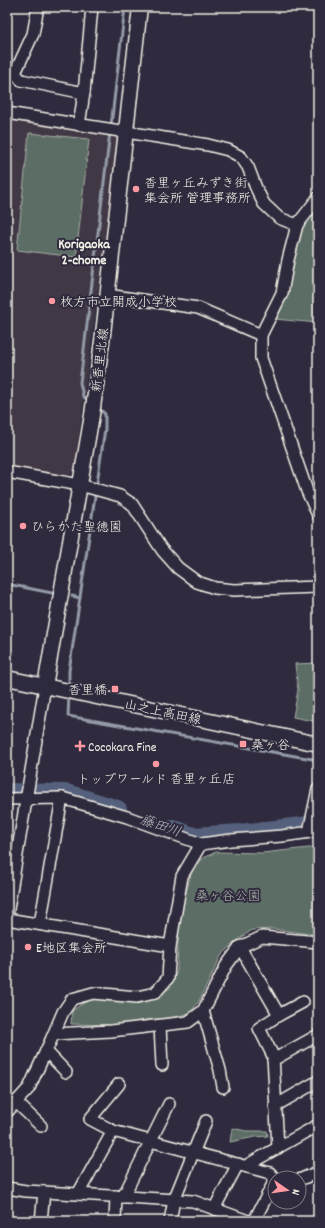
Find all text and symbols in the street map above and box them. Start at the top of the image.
place label: 香里ヶ丘みずき街 集会所 管理事務所 [144,175,251,209]
marker: 香里ヶ丘みずき街 集会所 管理事務所 [131,184,141,194]
district label: Korigaoka 2-chome [58,235,111,271]
place label: 枚方市立開成小学校 [60,294,177,313]
marker: 枚方市立開成小学校 [47,296,57,306]
street label: 新香里北線 [88,326,115,394]
place label: ひらかた聖徳園 [31,519,122,538]
marker: ひらかた聖徳園 [18,521,28,531]
place label: 香里橋 [68,682,107,701]
marker: 香里橋 [110,684,120,694]
street label: 山之上高田線 [122,696,204,731]
place label: 桑ヶ谷 [251,737,290,756]
place label: Cocokara Fine [88,739,157,758]
marker: 桑ヶ谷 [238,739,248,749]
marker: Cocokara Fine [75,741,85,751]
marker: トップワールド 香里ヶ丘店 [151,759,161,769]
place label: トップワールド 香里ヶ丘店 [77,771,235,790]
water label: 藤田川 [137,811,183,843]
park label: 桑ヶ谷公園 [195,888,261,907]
place label: E地区集会所 [36,940,107,959]
marker: E地区集会所 [23,942,33,952]
north arrow [267,1170,307,1210]
text: N [286,1187,303,1197]

